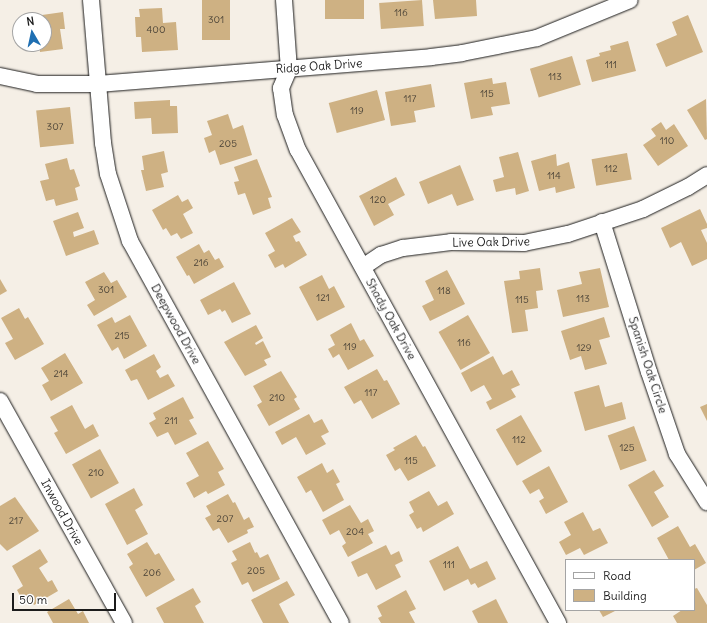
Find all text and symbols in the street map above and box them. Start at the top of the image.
house number: 116 [394,7,408,19]
north arrow [12,12,52,52]
text: N [25,14,35,29]
house number: 301 [208,14,224,26]
house number: 400 [147,24,165,36]
street label: Ridge Oak Drive [275,56,363,76]
house number: 111 [605,59,617,71]
house number: 113 [548,71,562,83]
house number: 115 [480,88,494,100]
house number: 117 [404,93,416,105]
house number: 119 [350,105,364,117]
house number: 307 [46,121,64,133]
house number: 110 [660,135,674,147]
house number: 205 [219,138,237,150]
house number: 112 [604,163,618,175]
house number: 114 [547,170,561,182]
house number: 120 [370,194,386,206]
street label: Live Oak Drive [452,234,530,250]
house number: 216 [193,257,209,269]
street label: Shady Oak Drive [363,276,419,362]
street label: Deepwood Drive [148,281,204,367]
house number: 301 [98,284,114,296]
house number: 118 [437,285,451,297]
house number: 121 [316,292,330,304]
house number: 113 [576,293,590,305]
house number: 115 [515,294,529,306]
street label: Spanish Oak Circle [626,315,670,415]
house number: 215 [114,330,130,342]
house number: 116 [457,337,471,349]
house number: 119 [343,341,357,353]
house number: 129 [576,342,592,354]
house number: 214 [53,368,69,380]
house number: 117 [365,387,377,399]
house number: 210 [269,392,285,404]
house number: 211 [164,415,178,427]
house number: 112 [512,434,526,446]
house number: 125 [619,442,635,454]
house number: 115 [404,455,418,467]
house number: 210 [88,467,104,479]
street label: Inwood Drive [38,476,86,548]
house number: 207 [217,513,233,525]
house number: 217 [9,515,23,527]
house number: 204 [346,526,364,538]
house number: 111 [443,559,455,571]
legend [565,559,695,611]
house number: 205 [247,565,265,577]
house number: 206 [143,567,161,579]
text: Road [603,568,631,583]
scale bar [14,585,118,611]
text: Building [603,588,647,603]
text: 50 m [19,592,47,607]

